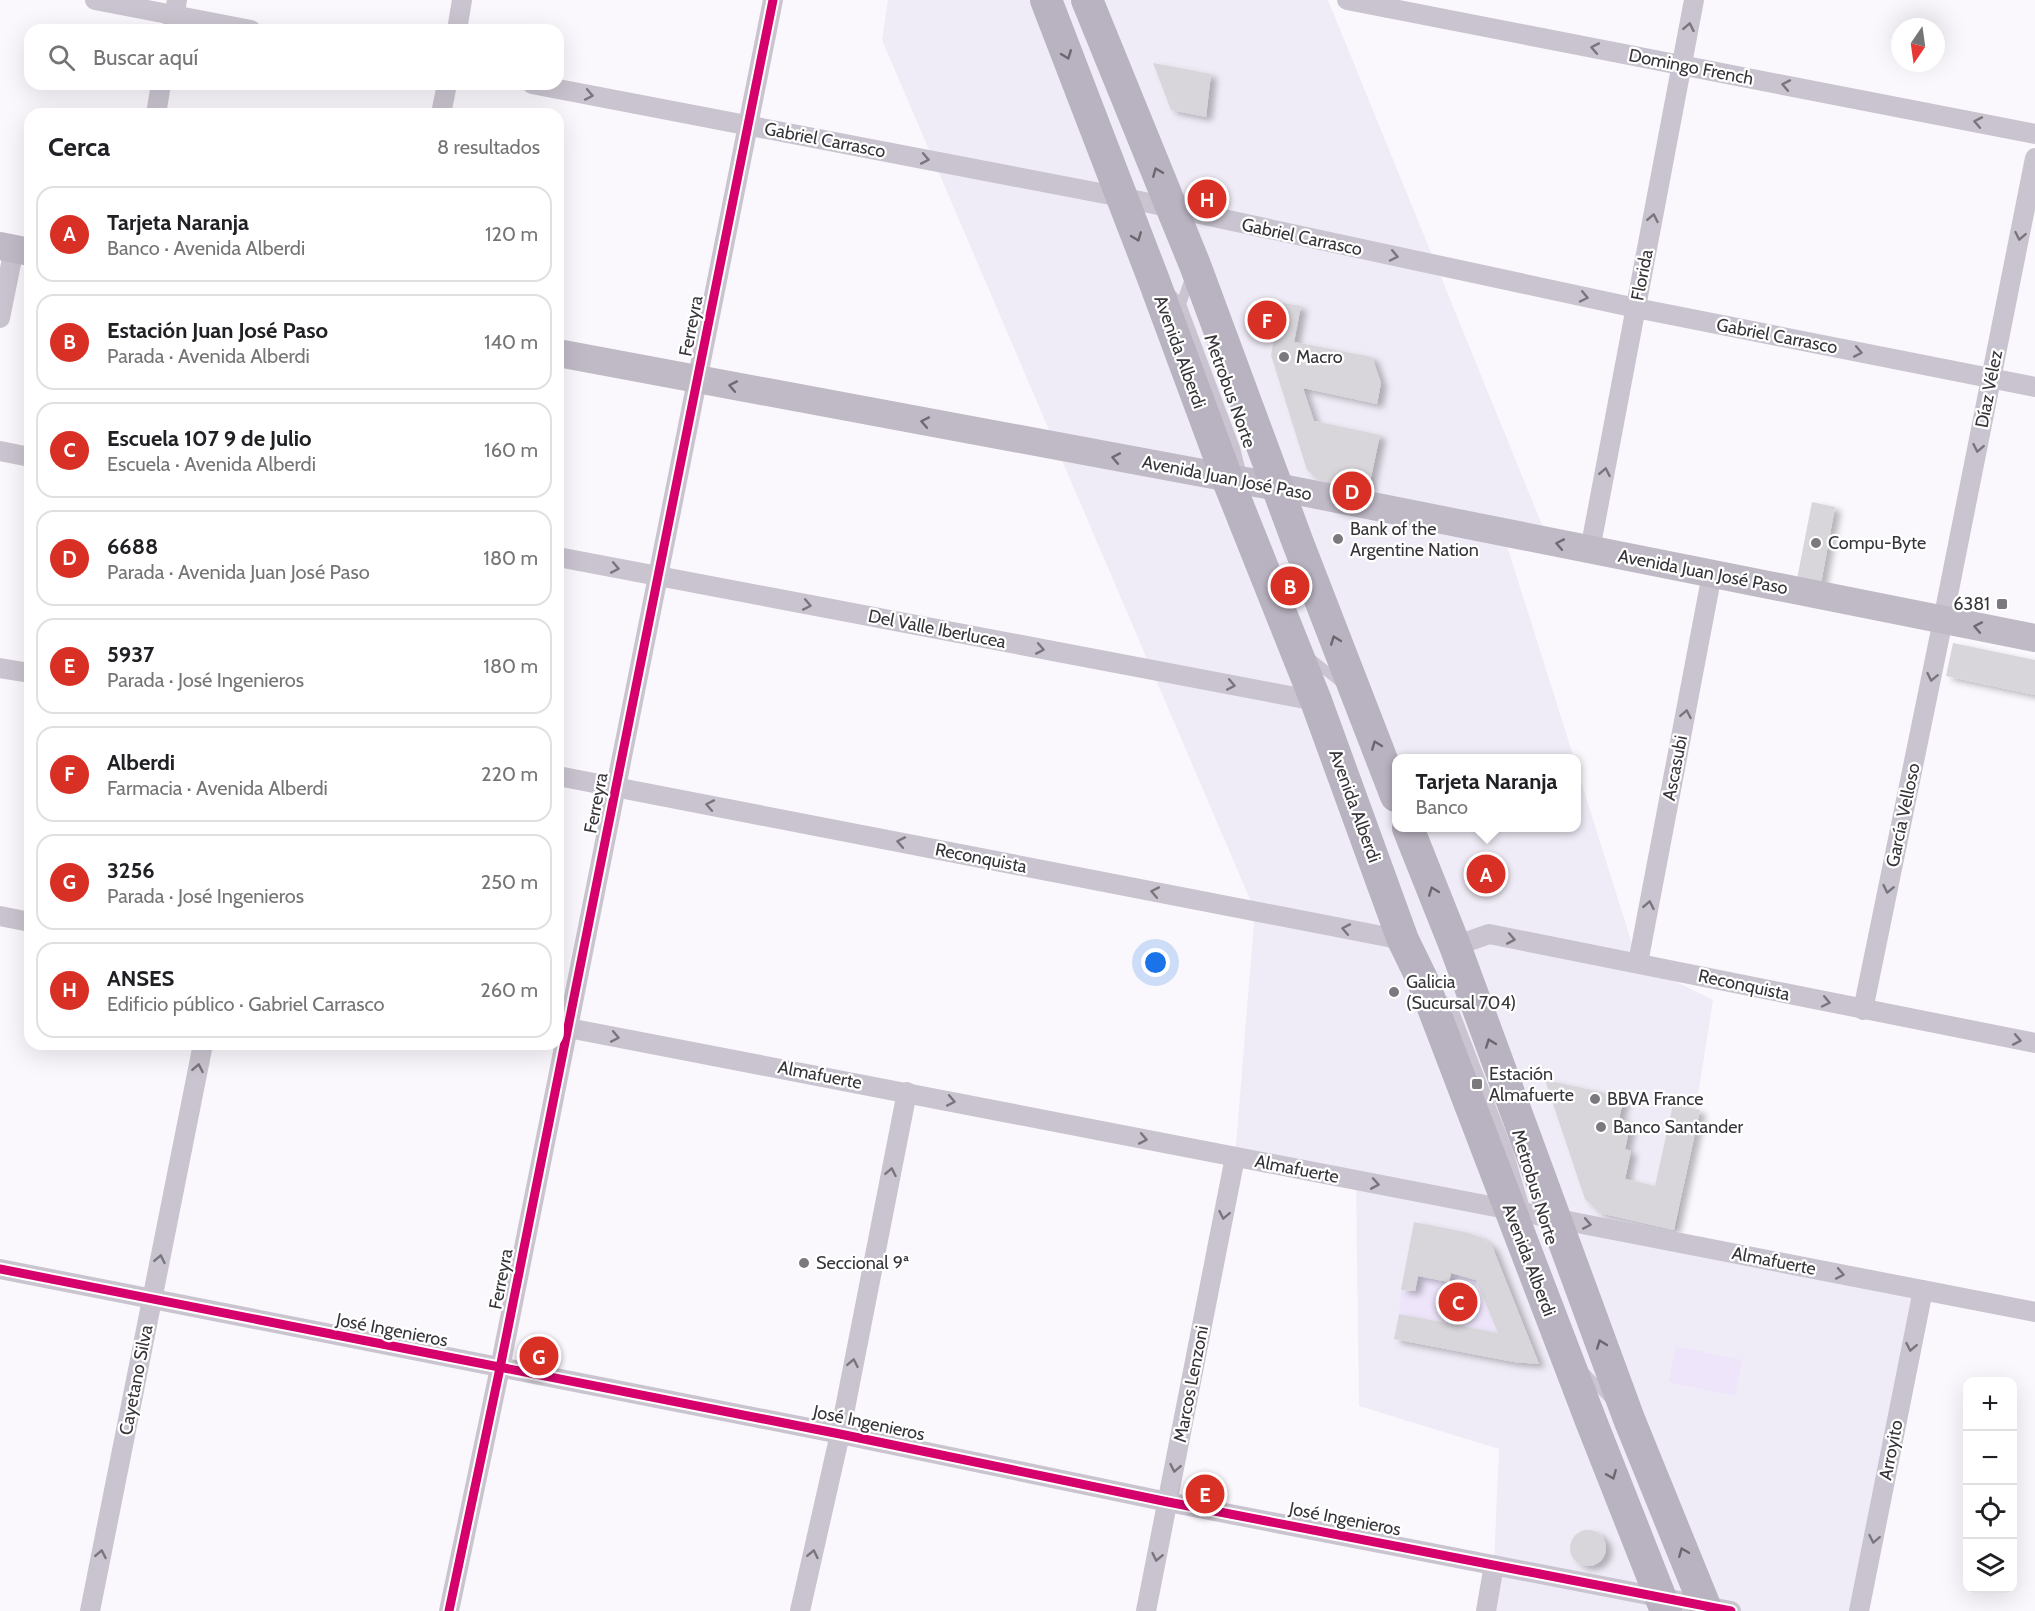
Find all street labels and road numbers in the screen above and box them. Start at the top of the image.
street label: Domingo French [1627,44,1755,90]
street label: Gabriel Carrasco [763,117,887,163]
street label: Gabriel Carrasco [1240,213,1364,261]
street label: Florida [1626,247,1658,302]
street label: Ferreyra [674,293,708,358]
street label: Avenida Alberdi [1149,293,1211,411]
street label: Gabriel Carrasco [1715,313,1839,359]
street label: Metrobus Norte [1199,331,1261,451]
street label: Díaz Vélez [1971,348,2007,430]
street label: Avenida Juan José Paso [1140,451,1314,505]
street label: Avenida Juan José Paso [1616,545,1790,599]
street label: Del Valle Iberlucea [866,605,1008,653]
street label: Ascasubi [1658,733,1692,803]
street label: Avenida Alberdi [1324,747,1386,865]
street label: García Velloso [1881,761,1925,869]
street label: Ferreyra [579,770,613,835]
street label: Reconquista [933,838,1029,878]
street label: Reconquista [1696,965,1792,1006]
street label: Almafuerte [776,1056,864,1094]
street label: Metrobus Norte [1507,1127,1563,1247]
street label: Almafuerte [1253,1150,1341,1188]
street label: Avenida Alberdi [1497,1201,1561,1319]
street label: Almafuerte [1730,1242,1818,1280]
street label: Ferreyra [484,1246,518,1311]
street label: José Ingenieros [333,1308,450,1352]
street label: Cayetano Silva [115,1323,158,1437]
street label: Marcos Lenzoni [1169,1324,1213,1444]
street label: José Ingenieros [810,1400,927,1446]
street label: Arroyito [1874,1418,1908,1482]
street label: José Ingenieros [1286,1497,1403,1541]

